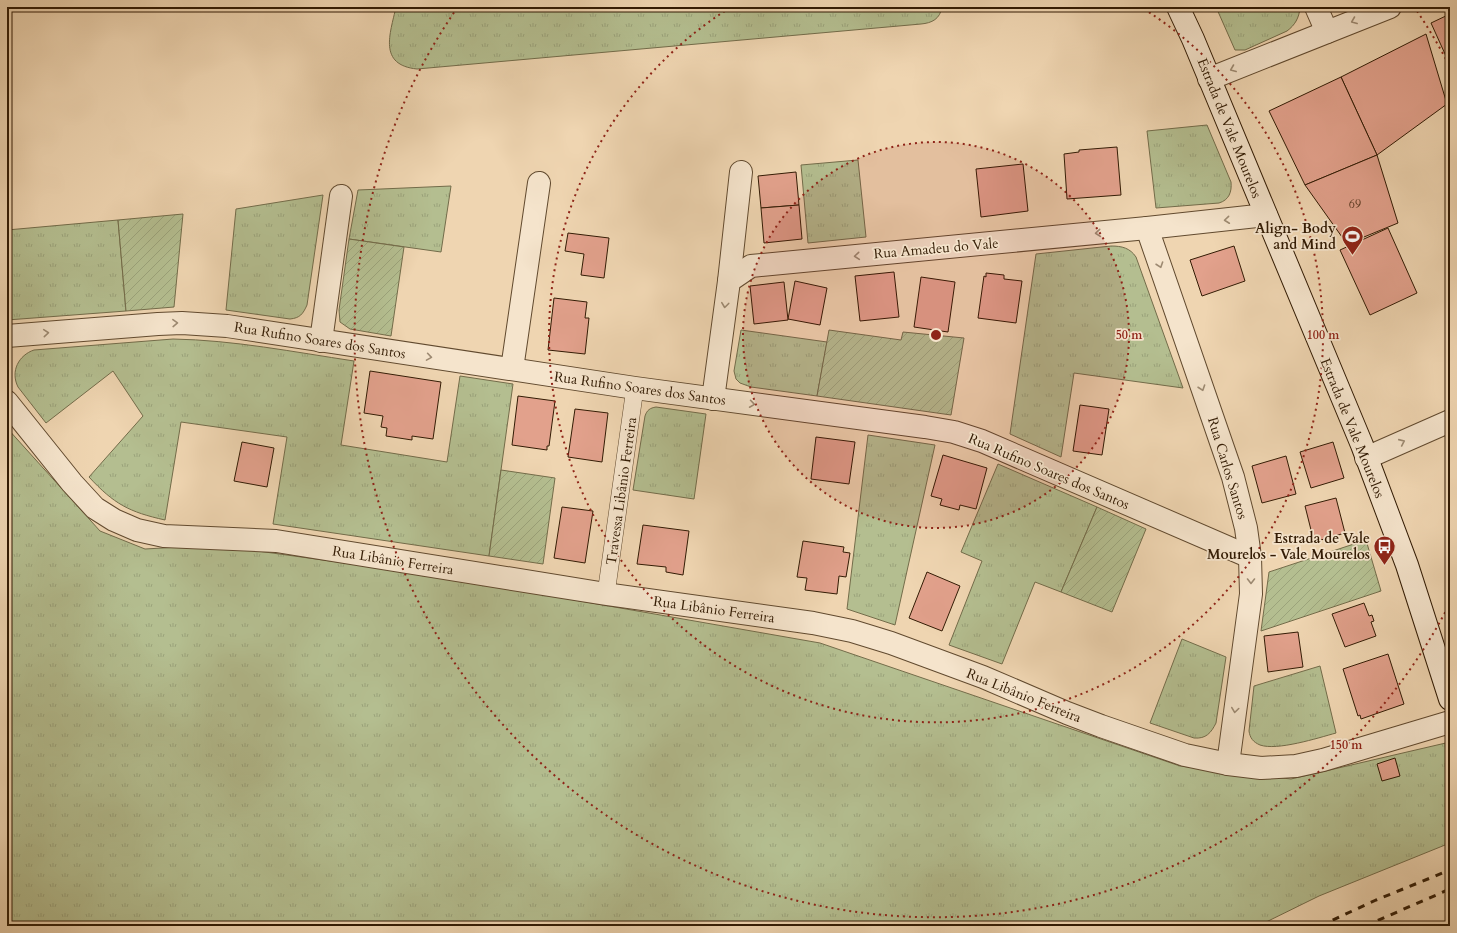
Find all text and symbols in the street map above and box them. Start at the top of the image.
one-way arrow [1350,17,1357,25]
street label: Estrada de Vale Mourelos [1193,55,1266,201]
one-way arrow [1229,65,1236,73]
house number: 69 [1349,196,1361,212]
one-way arrow [1224,215,1230,224]
place label: Align- Body and Mind [1255,219,1336,254]
sports icon: Align- Body and Mind [1339,223,1365,256]
one-way arrow [1095,228,1101,237]
street label: Rua Amadeu do Vale [873,234,999,263]
one-way arrow [854,251,860,260]
one-way arrow [1155,262,1163,269]
one-way arrow [721,302,730,308]
street label: Rua Rufino Soares dos Santos [233,318,407,363]
one-way arrow [172,319,178,327]
text: 50 m [1116,327,1143,343]
text: 100 m [1307,327,1340,343]
centre of rings [929,328,943,342]
one-way arrow [43,329,49,338]
one-way arrow [426,352,432,361]
street label: Estrada de Vale Mourelos [1316,355,1389,501]
street label: Rua Rufino Soares dos Santos [553,367,727,410]
one-way arrow [1198,384,1206,391]
one-way arrow [749,399,755,408]
street label: Rua Carlos Santos [1203,415,1252,522]
street label: Travessa Libânio Ferreira [602,416,641,566]
street label: Rua Rufino Soares dos Santos [965,429,1133,514]
one-way arrow [1398,439,1406,447]
place label: Estrada de Vale Mourelos - Vale Mourelos [1207,529,1370,564]
bus stop icon: Estrada de Vale Mourelos - Vale Mourelos [1372,533,1398,566]
street label: Rua Libânio Ferreira [331,542,455,579]
one-way arrow [1247,578,1255,584]
street label: Rua Libânio Ferreira [652,592,776,627]
street label: Rua Libânio Ferreira [964,664,1084,727]
one-way arrow [1231,707,1240,713]
text: 150 m [1330,737,1363,753]

